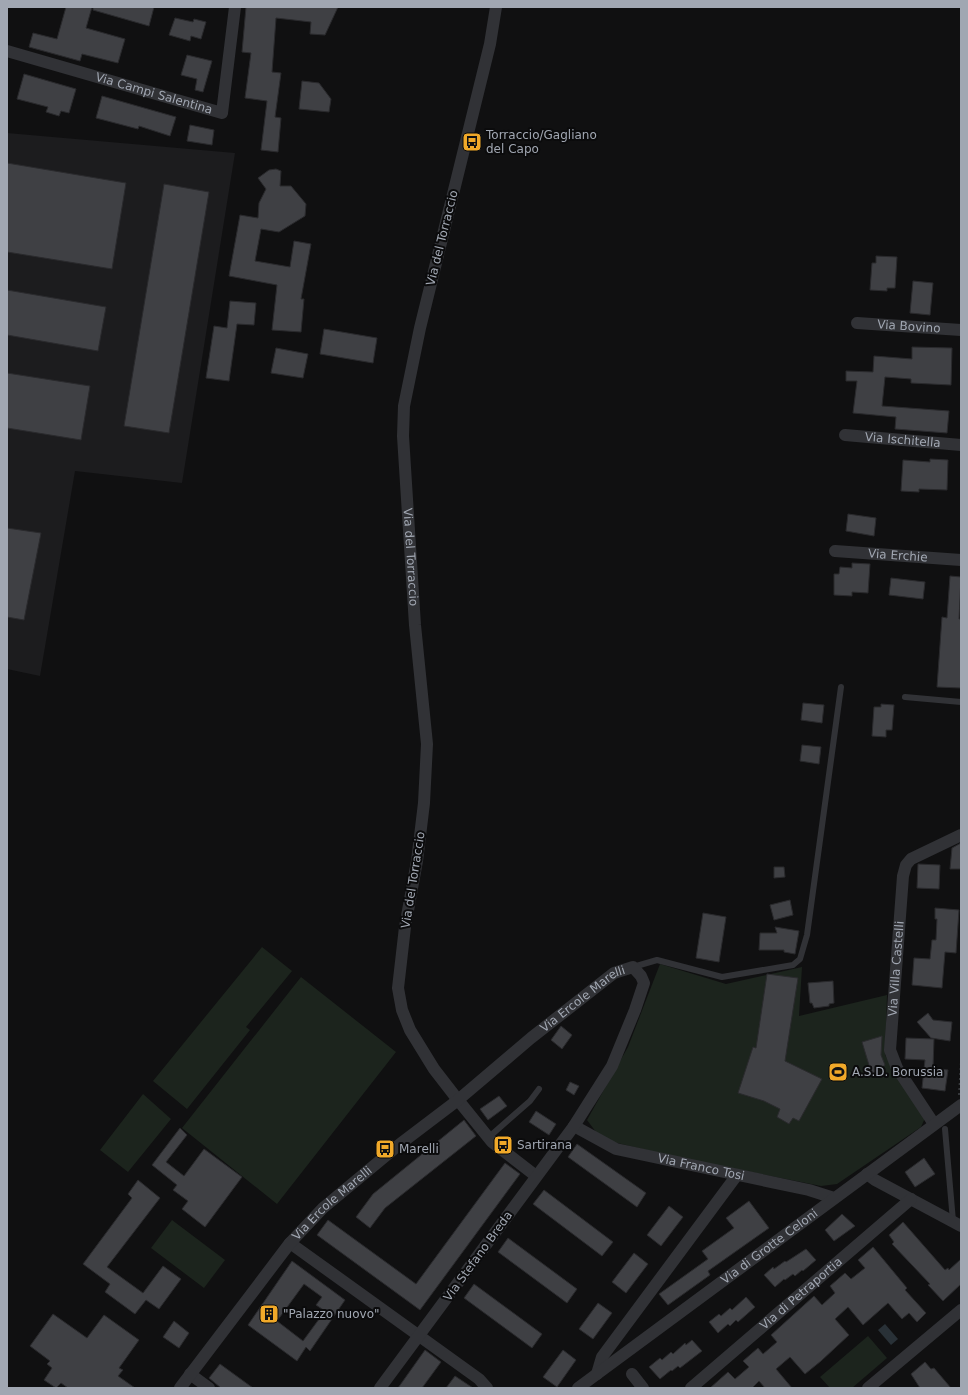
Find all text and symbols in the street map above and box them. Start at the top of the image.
street label: Via Campi Salentina [94,70,214,117]
place label: Torraccio/Gagliano del Capo [485,128,597,156]
bus stop icon: Torraccio/Gagliano del Capo [461,131,483,153]
street label: Via del Torraccio [423,189,461,287]
street label: Via Bovino [877,317,941,336]
street label: Via Ischitella [864,430,941,450]
street label: Via del Torraccio [401,508,421,607]
street label: Via Erchie [868,546,928,565]
street label: Via del Torraccio [398,830,428,930]
street label: Via Villa Castelli [886,920,907,1017]
street label: Via Ercole Marelli [537,963,627,1035]
sports icon: A.S.D. Borussia [827,1061,849,1083]
place label: A.S.D. Borussia [852,1065,943,1079]
bus stop icon: Sartirana [492,1134,514,1156]
bus stop icon: Marelli [374,1138,396,1160]
place label: Sartirana [517,1138,572,1152]
place label: Marelli [399,1142,439,1156]
street label: Via Franco Tosi [656,1151,746,1183]
street label: Via Ercole Marelli [289,1163,375,1243]
street label: Via di Grotte Celoni [718,1206,820,1287]
street label: Via Stefano Breda [441,1208,515,1304]
street label: Via di Petraportia [757,1254,845,1333]
building icon: "Palazzo nuovo" [258,1303,280,1325]
place label: "Palazzo nuovo" [283,1307,380,1321]

